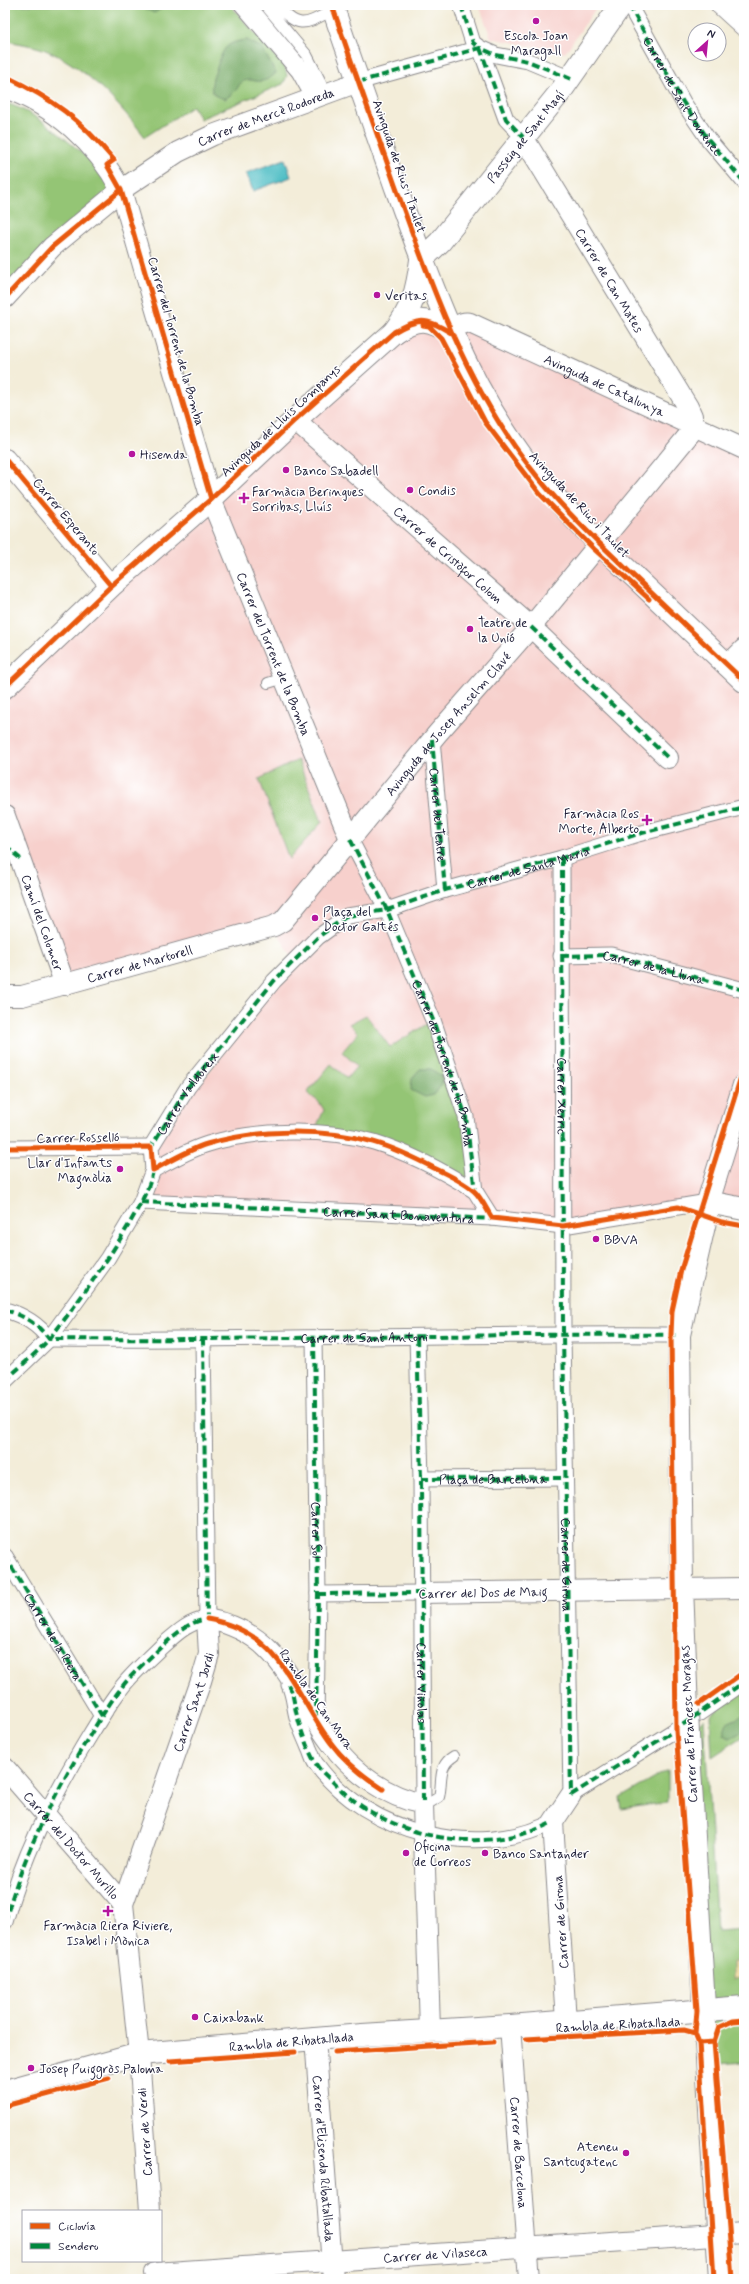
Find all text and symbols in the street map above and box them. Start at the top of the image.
marker: Escola Joan Maragall [531,16,541,26]
north arrow [687,22,727,62]
text: N [705,26,718,42]
place label: Escola Joan Maragall [504,28,568,61]
street label: Carrer de Sant Domènec [638,34,726,160]
street label: Carrer de Mercè Rodoreda [195,84,337,151]
street label: Passeig de Sant Magí [484,87,569,187]
street label: Avinguda de Rius i Taulet [367,98,429,236]
street label: Carrer de Can Mates [571,225,647,337]
street label: Carrer del Torrent de la Bomba [143,255,208,428]
place label: Veritas [385,288,427,305]
marker: Veritas [372,290,382,300]
street label: Avinguda de Catalunya [541,351,667,422]
street label: Avinguda de Lluís Companys [218,361,345,482]
place label: Hisenda [140,447,187,464]
street label: Avinguda de Rius i Taulet [524,448,633,563]
marker: Hisenda [127,449,137,459]
place label: Banco Sabadell [294,463,379,480]
marker: Banco Sabadell [281,465,291,475]
street label: Carrer Esperanto [28,475,103,559]
place label: Condis [418,483,456,500]
place label: Farmàcia Beringues Sorribas, Lluís [252,484,364,516]
marker: Condis [405,485,415,495]
marker: Farmàcia Beringues Sorribas, Lluís [239,493,249,503]
street label: Carrer de Cristòfor Colom [389,503,505,608]
street label: Carrer del Torrent de la Bomba [232,570,314,739]
place label: Teatre de la Unió [478,615,528,647]
marker: Teatre de la Unió [465,624,475,634]
street label: Avinguda de Josep Anselm Clavé [382,649,515,800]
street label: Carrer del Teatre [424,767,450,863]
place label: Farmàcia Ros Morte, Alberto [559,806,639,838]
marker: Farmàcia Ros Morte, Alberto [642,815,652,825]
street label: Carrer de Santa Maria [465,843,592,894]
street label: Camí del Colomer [16,872,67,974]
place label: Plaça del Doctor Galtés [323,904,399,936]
marker: Plaça del Doctor Galtés [310,913,320,923]
street label: Carrer de Martorell [85,942,195,988]
street label: Carrer de la Lluna [602,948,706,989]
street label: Carrer del Torrent de la Bomba [407,978,477,1148]
street label: Carrer Valldoreix [153,1048,224,1139]
street label: Carrer Xerric [552,1057,570,1135]
street label: Carrer Rosselló [36,1129,120,1148]
place label: Llar d'Infants Magnòlia [27,1155,112,1189]
marker: Llar d'Infants Magnòlia [115,1164,125,1174]
street label: Carrer Sant Bonaventura [323,1204,475,1228]
place label: BBVA [604,1232,638,1249]
marker: BBVA [591,1234,601,1244]
street label: Carrer de Sant Antoni [300,1329,428,1348]
street label: Plaça de Barcelona [439,1471,547,1489]
street label: Carrer Sol [307,1502,324,1559]
street label: Carrer de Girona [556,1518,575,1612]
street label: Carrer del Dos de Maig [418,1584,548,1605]
street label: Carrer de la Riera [19,1590,86,1685]
street label: Carrer Viñolas [412,1642,430,1724]
street label: Carrer de Francesc Moragas [677,1645,704,1803]
street label: Rambla de Can Mora [275,1646,357,1754]
street label: Carrer Sant Jordi [170,1651,219,1755]
street label: Carrer del Doctor Murillo [19,1788,123,1904]
place label: Oficina de Correos [414,1839,471,1871]
place label: Banco Santander [493,1846,590,1863]
marker: Oficina de Correos [401,1848,411,1858]
marker: Banco Santander [480,1848,490,1858]
street label: Carrer de Girona [550,1874,573,1969]
marker: Farmàcia Riera Riviere, Isabel i Mònica [103,1906,113,1916]
place label: Farmàcia Riera Riviere, Isabel i Mònica [44,1918,173,1950]
place label: Caixabank [203,2010,265,2027]
marker: Caixabank [190,2012,200,2022]
street label: Rambla de Ribatallada [555,2014,681,2037]
street label: Rambla de Ribatallada [229,2029,355,2056]
place label: Josep Puiggròs Paloma [39,2061,163,2080]
marker: Josep Puiggròs Paloma [26,2063,36,2073]
street label: Carrer d'Elisenda Ribatallada [308,2075,337,2243]
street label: Carrer de Verdi [134,2087,157,2177]
street label: Carrer de Barcelona [505,2096,531,2210]
place label: Ateneu Santcugatenc [543,2139,618,2173]
marker: Ateneu Santcugatenc [621,2148,631,2158]
legend [22,2210,162,2262]
text: Ciclovía [58,2219,96,2235]
text: Sendero [58,2239,99,2255]
street label: Carrer de Vilaseca [383,2243,489,2267]

